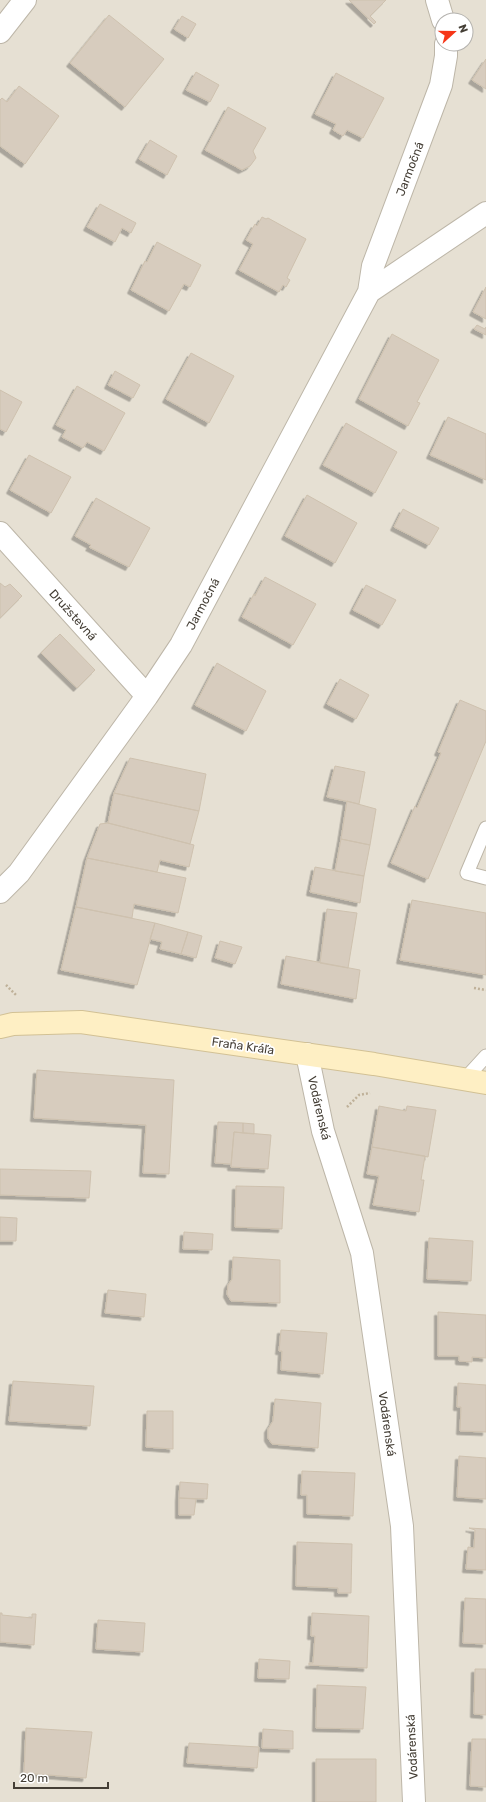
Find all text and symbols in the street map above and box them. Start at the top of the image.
north arrow [434,12,474,52]
text: N [455,23,470,35]
street label: Jarmočná [393,140,427,198]
street label: Jarmočná [183,576,223,632]
street label: Družstevná [46,587,100,643]
street label: Fraňa Kráľa [211,1035,275,1057]
street label: Vodárenská [305,1075,333,1141]
street label: Vodárenská [376,1391,398,1457]
street label: Vodárenská [403,1714,421,1780]
scale bar [14,1764,108,1790]
text: 20 m [20,1771,48,1785]

